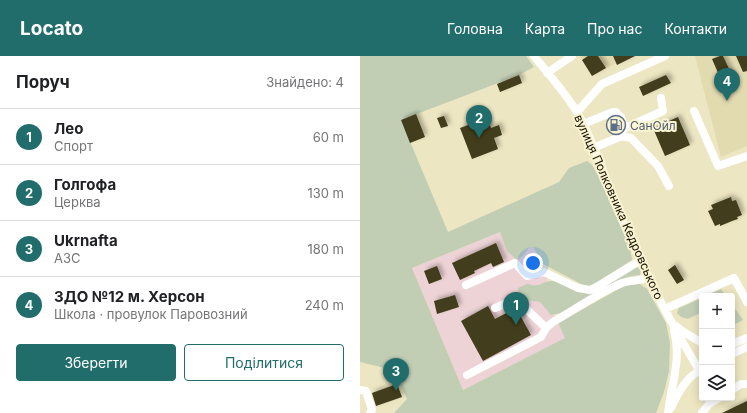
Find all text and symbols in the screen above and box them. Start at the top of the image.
text: Locato [20,17,83,40]
text: Головна [447,20,503,37]
text: Карта [525,20,565,37]
text: Про нас [587,20,642,37]
text: Контакти [664,20,727,37]
pin: 4 [714,68,740,101]
text: Поруч [16,72,70,92]
text: Знайдено: 4 [266,74,344,90]
pin: 2 [466,105,492,138]
street label: вулиця Полковника Кедровського [571,112,667,302]
fuel station icon: СанОйл [605,114,627,136]
place label: СанОйл [630,118,676,133]
text: Лео [54,119,83,138]
text: 1 [26,129,32,145]
text: 60 m [313,129,344,145]
text: Спорт [54,138,93,154]
text: Голгофа [54,175,116,194]
text: 2 [25,185,33,201]
text: 130 m [307,185,344,201]
text: Церква [54,194,101,210]
text: Ukrnafta [54,231,118,250]
text: 3 [25,241,33,257]
text: 180 m [307,241,344,257]
text: АЗС [54,250,81,266]
your location [523,253,543,273]
text: ЗДО №12 м. Херсон [54,287,205,306]
pin: 1 [503,292,529,325]
map controls [699,293,735,401]
button: + [699,293,735,329]
text: 4 [25,297,33,313]
text: 240 m [305,297,344,313]
text: Школа · провулок Паровозний [54,306,248,322]
button: − [699,329,735,365]
button: Зберегти [16,344,176,381]
button: Поділитися [184,344,344,381]
pin: 3 [383,358,409,391]
button: layers [699,365,735,401]

